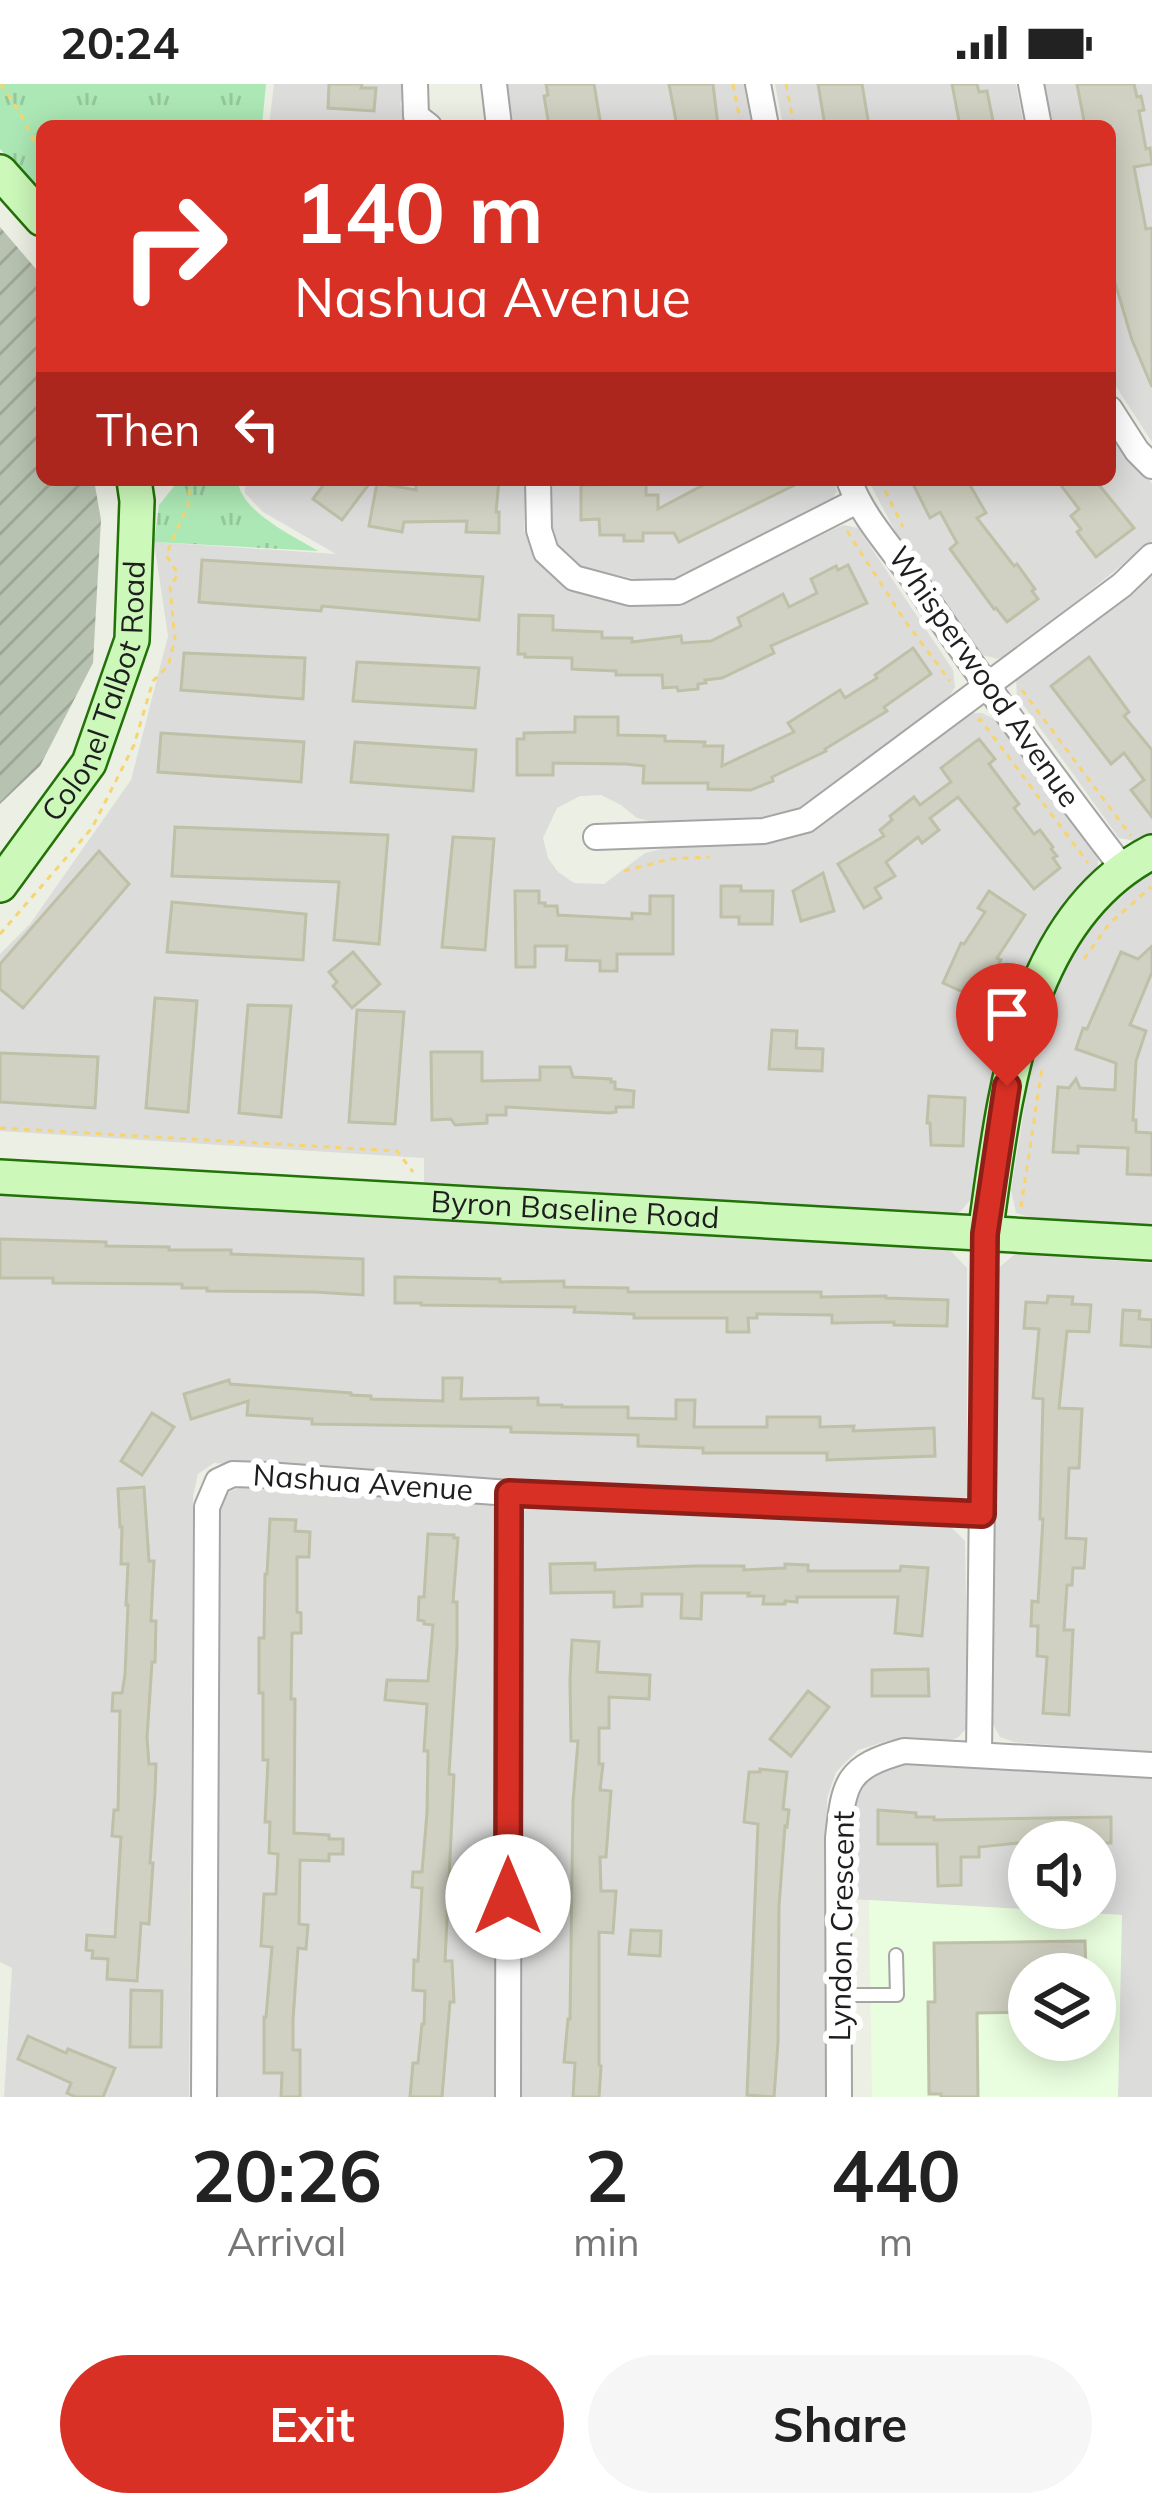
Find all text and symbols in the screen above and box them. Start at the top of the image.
text: 20:24 [60,14,179,70]
text: 140 m [294,159,544,264]
icon: right [96,168,252,324]
text: Nashua Avenue [294,263,691,331]
icon: left [224,396,290,462]
text: Then [96,401,200,457]
street label: Whisperwood Avenue [880,539,1089,814]
street label: Colonel Talbot Road [33,560,153,828]
pin [956,963,1058,1086]
icon: arrive [974,981,1040,1047]
street label: Byron Baseline Road [430,1182,720,1236]
street label: Nashua Avenue [252,1455,474,1509]
street label: Lyndon Crescent [820,1810,862,2042]
map controls [1008,1821,1116,2061]
button: sound [1008,1821,1116,1929]
position arrow [445,1834,571,1960]
button: layers [1008,1953,1116,2061]
text: 20:26 [191,2130,382,2220]
text: 2 [585,2130,628,2220]
text: 440 [831,2130,961,2220]
text: Arrival [227,2217,346,2266]
text: min [573,2217,640,2266]
text: m [879,2217,913,2266]
button: Exit [60,2355,564,2493]
button: Share [588,2355,1092,2493]

